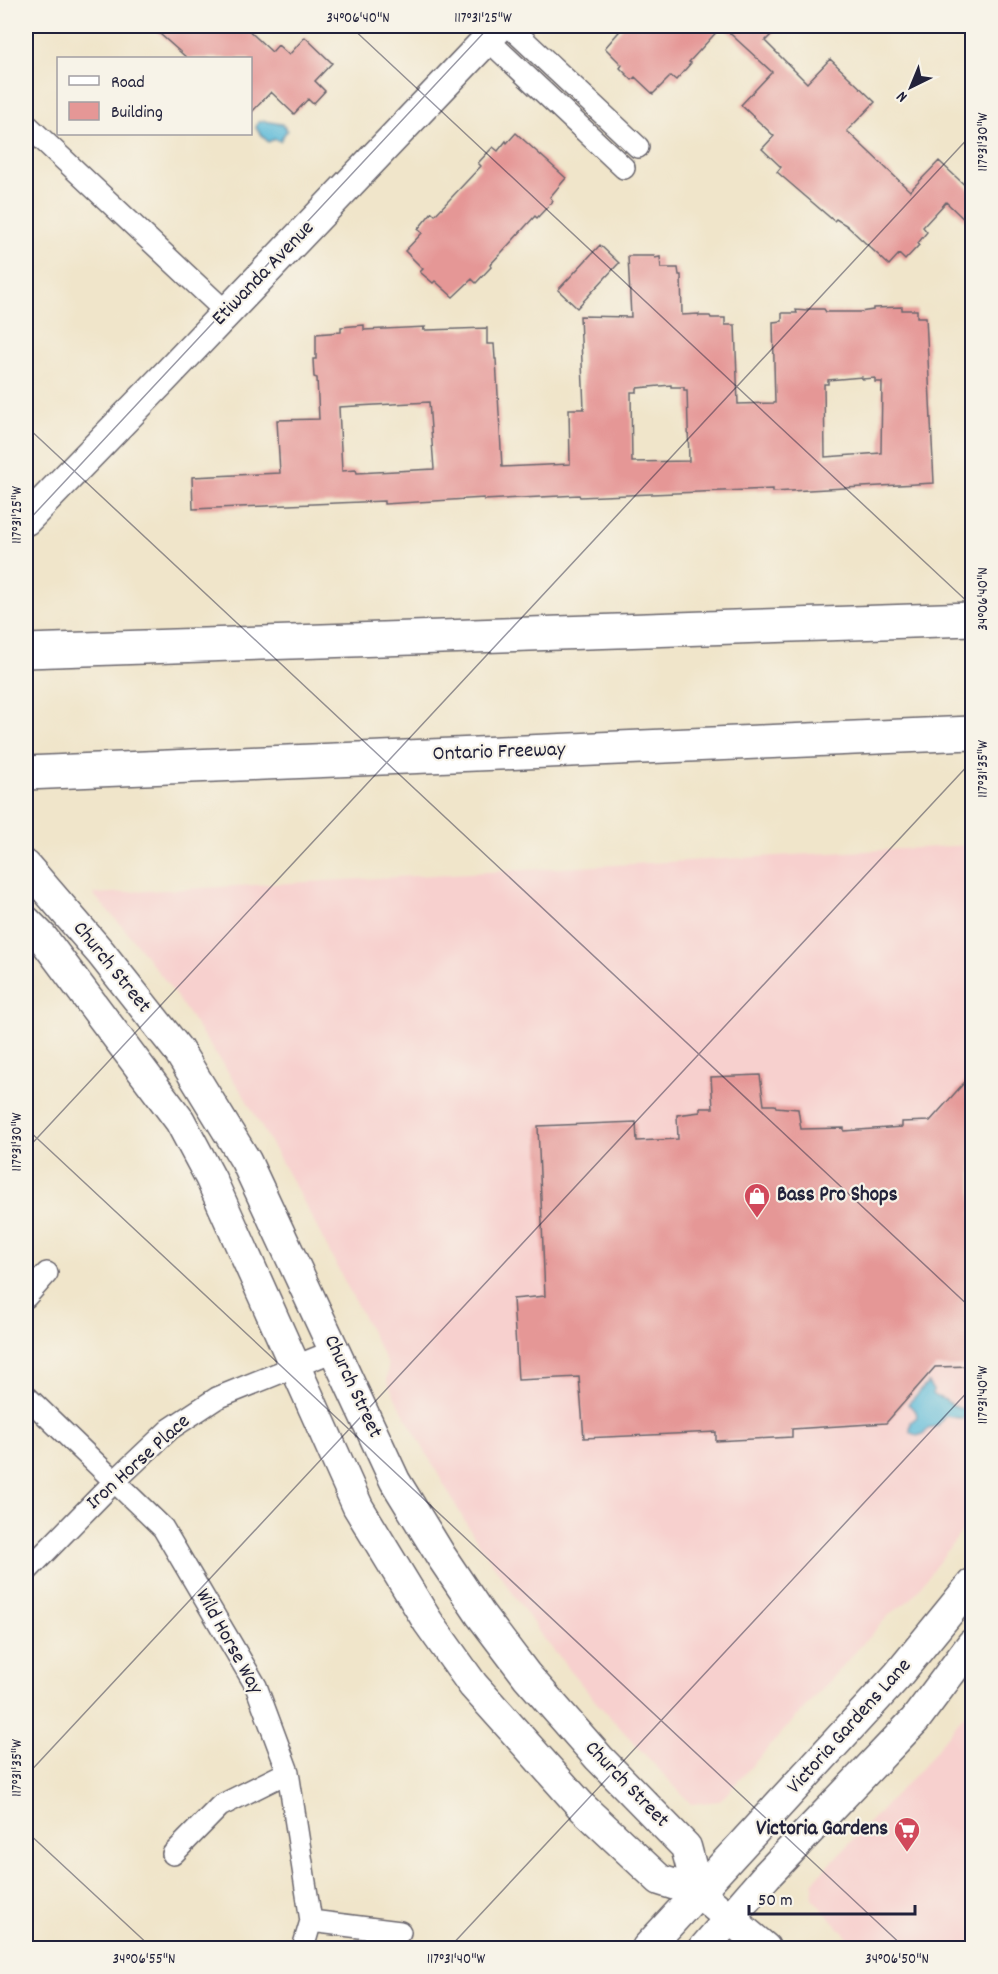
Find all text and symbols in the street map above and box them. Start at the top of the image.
text: 34°06'40"N [326,8,390,30]
text: 117°31'25"W [454,8,512,30]
legend [57,57,252,135]
north arrow [881,57,941,117]
text: Road [111,71,145,96]
text: N [892,85,913,107]
text: Building [111,101,163,126]
text: 117°31'30"W [973,112,995,171]
street label: Etiwanda Avenue [206,215,322,333]
text: 117°31'25"W [7,486,29,544]
text: 34°06'40"N [973,567,995,631]
street label: Ontario Freeway [432,736,566,770]
text: 117°31'35"W [973,740,995,798]
street label: Church Street [64,916,158,1021]
text: 117°31'30"W [7,1112,29,1171]
shop icon: Bass Pro Shops [742,1181,772,1219]
place label: Bass Pro Shops [777,1181,898,1211]
street label: Church Street [315,1330,389,1444]
text: 117°31'40"W [973,1365,995,1424]
street label: Iron Horse Place [80,1408,198,1518]
street label: Wild Horse Way [187,1584,270,1701]
street label: Victoria Gardens Lane [781,1652,919,1802]
street label: Church Street [577,1735,675,1835]
text: 117°31'35"W [7,1739,29,1797]
place label: Victoria Gardens [756,1815,888,1845]
supermarket icon: Victoria Gardens [892,1815,922,1853]
scale bar [749,1878,916,1916]
text: 50 m [758,1889,793,1914]
text: 34°06'55"N [113,1949,175,1971]
text: 117°31'40"W [427,1949,486,1971]
text: 34°06'50"N [865,1949,929,1971]

